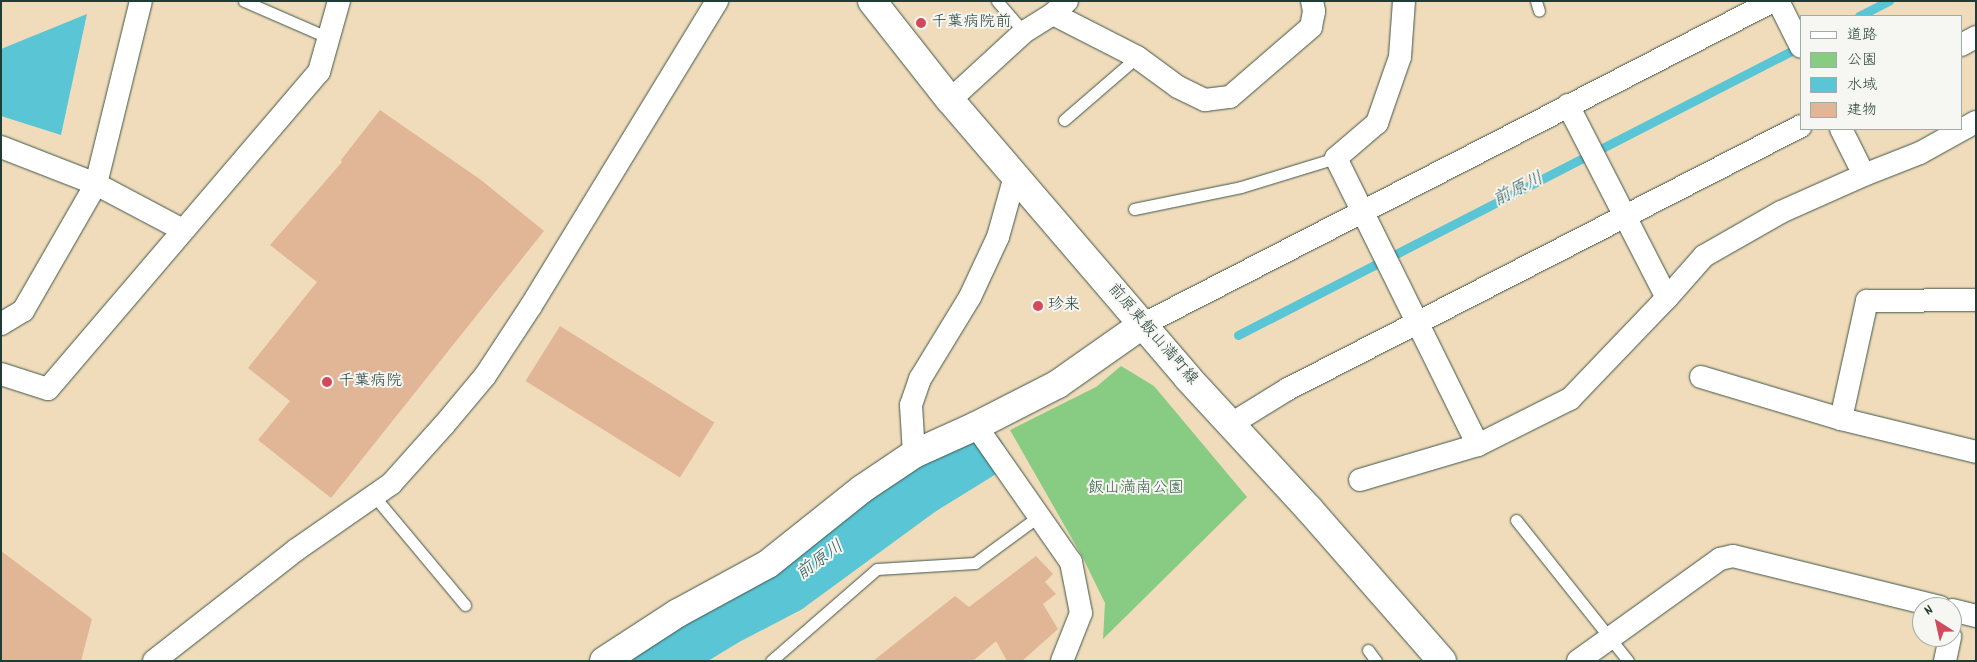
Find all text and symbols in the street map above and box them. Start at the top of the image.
place label: 千葉病院前 [931,13,1011,33]
legend [1800,15,1962,130]
marker: 千葉病院前 [915,17,927,29]
text: 道路 [1847,25,1877,47]
text: 公園 [1847,50,1877,72]
text: 水域 [1847,75,1877,97]
text: 建物 [1847,100,1877,122]
water label: 前原川 [1490,169,1548,213]
street label: 前原東飯山満町線 [1103,280,1201,390]
place label: 珍来 [1048,296,1080,316]
marker: 珍来 [1032,300,1044,312]
place label: 千葉病院 [338,372,402,392]
marker: 千葉病院 [320,375,334,389]
park label: 飯山満南公園 [1088,479,1184,499]
water label: 前原川 [793,537,849,587]
north arrow [1912,597,1962,647]
text: N [1920,600,1938,621]

